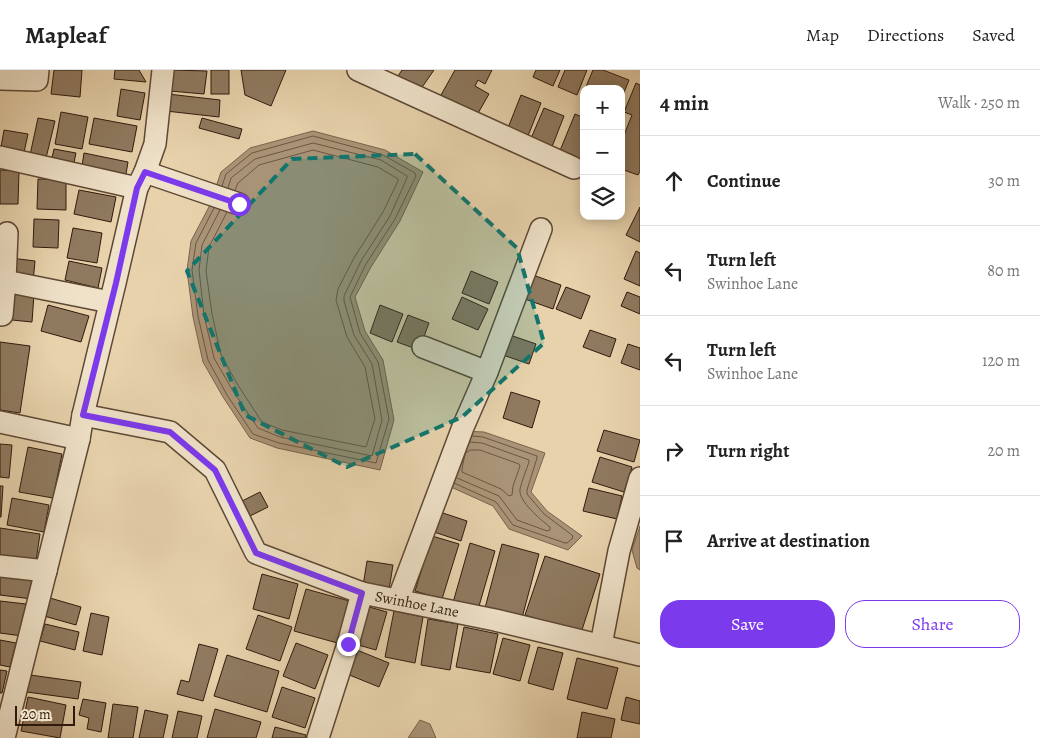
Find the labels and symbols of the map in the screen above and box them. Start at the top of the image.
route start [228,193,251,216]
street label: Swinhoe Lane [373,586,461,622]
route end [337,633,360,656]
scale bar [15,703,75,726]

